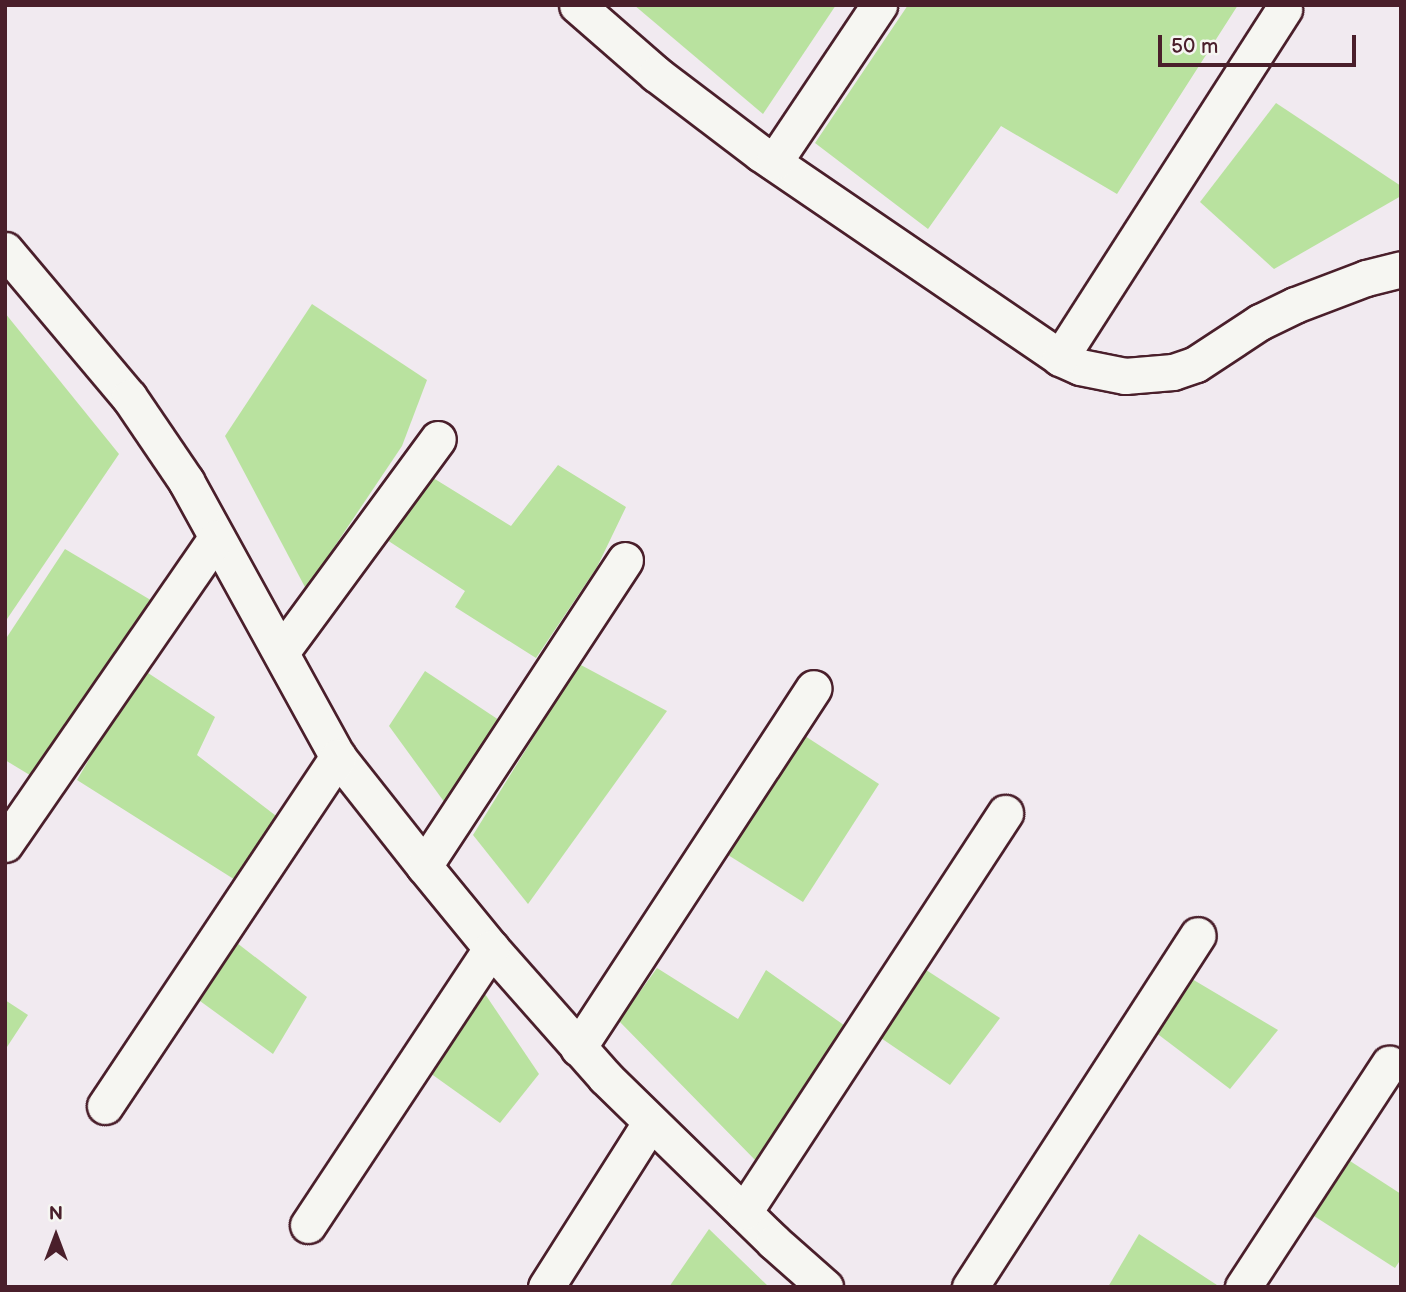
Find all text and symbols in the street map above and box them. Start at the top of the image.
scale bar [1161,21,1359,65]
text: 50 m [1171,34,1218,59]
north arrow [21,1201,91,1271]
text: N [49,1203,63,1226]

